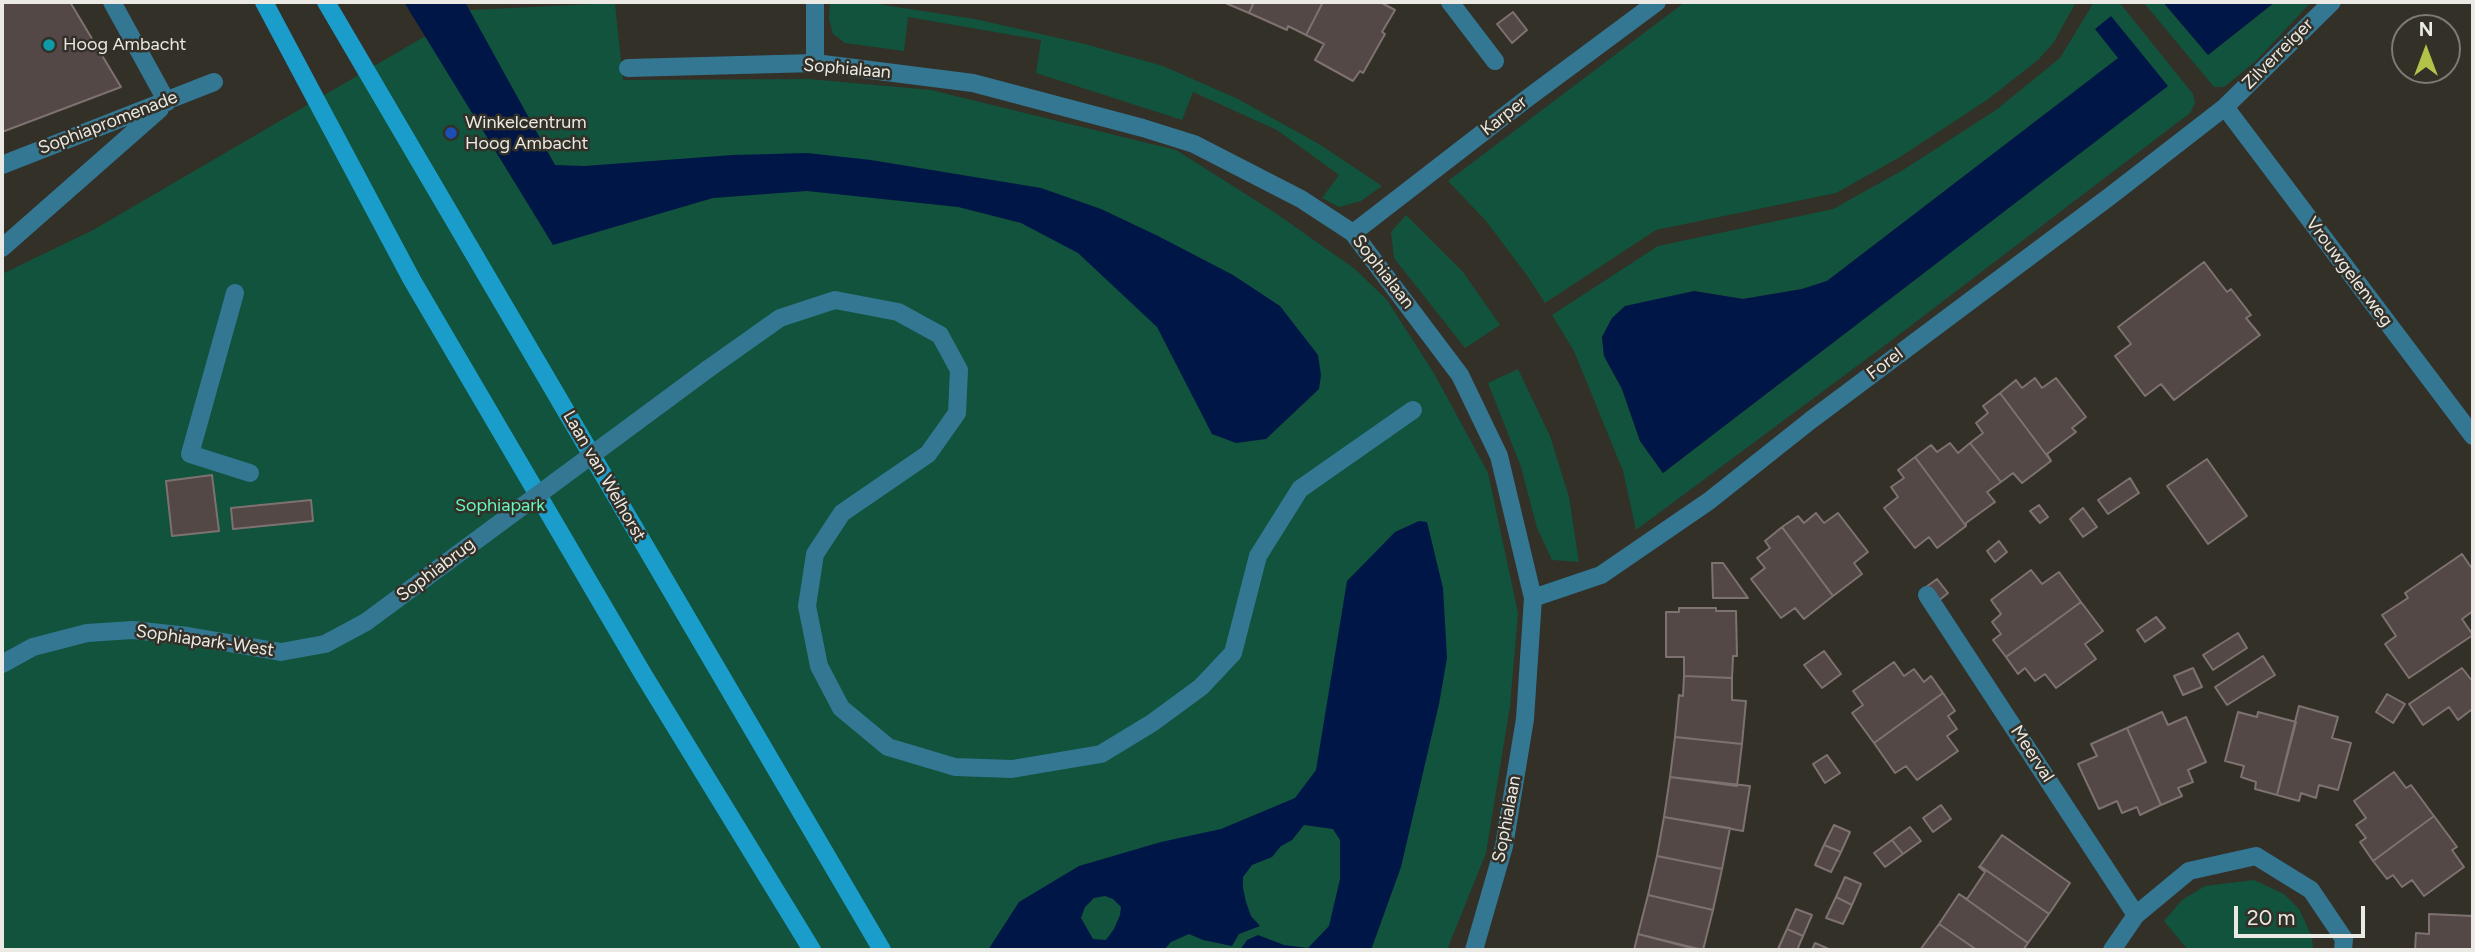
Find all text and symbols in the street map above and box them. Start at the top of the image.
street label: Zilverreiger [2238,14,2318,94]
north arrow [2391,14,2461,84]
text: N [2419,18,2433,41]
place label: Hoog Ambacht [63,34,186,56]
marker: Hoog Ambacht [41,37,57,53]
street label: Sophialaan [802,54,892,84]
street label: Sophiapromenade [35,86,181,160]
street label: Karper [1477,91,1531,141]
place label: Winkelcentrum Hoog Ambacht [465,112,588,154]
marker: Winkelcentrum Hoog Ambacht [443,125,459,141]
street label: Vrouwgelenweg [2301,213,2397,331]
street label: Sophialaan [1347,231,1419,313]
street label: Forel [1863,343,1907,385]
street label: Laan van Welhorst [558,407,650,545]
park label: Sophiapark [455,495,545,517]
street label: Sophiabrug [392,533,480,607]
street label: Sophiapark-West [135,621,275,661]
street label: Meerval [2006,722,2058,786]
street label: Sophialaan [1488,774,1526,864]
scale bar [2237,892,2368,936]
text: 20 m [2247,905,2295,930]

